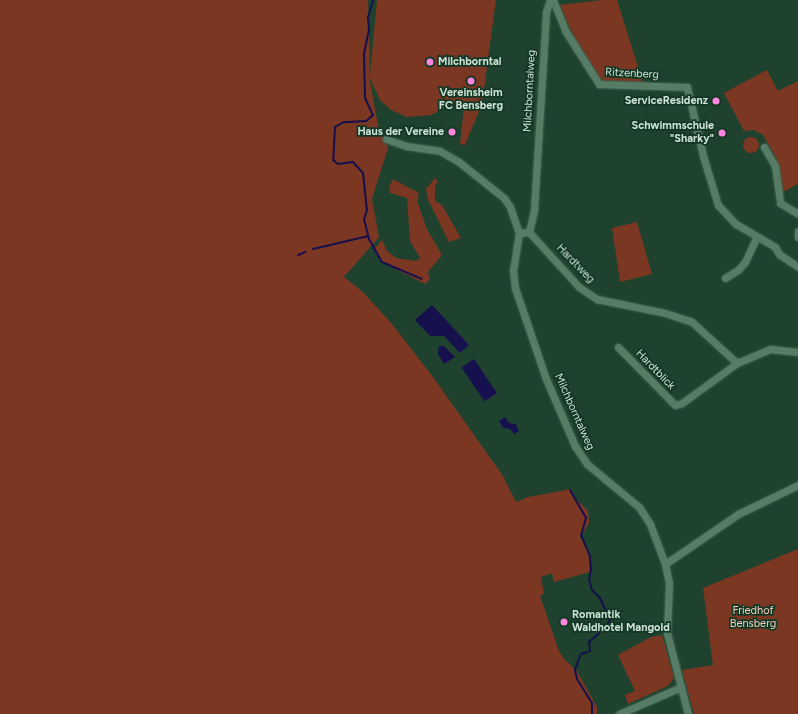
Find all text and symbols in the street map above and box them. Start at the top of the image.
street label: Milchborntalweg [521,50,539,132]
place label: Milchborntal [438,55,502,69]
marker: Milchborntal [425,57,435,67]
street label: Ritzenberg [605,66,659,82]
marker: Vereinsheim FC Bensberg [466,76,476,86]
place label: Vereinsheim FC Bensberg [439,87,503,113]
place label: ServiceResidenz [625,94,708,108]
marker: ServiceResidenz [711,96,721,106]
place label: Schwimmschule "Sharky" [632,120,714,146]
place label: Haus der Vereine [357,125,444,139]
marker: Haus der Vereine [447,127,457,137]
marker: Schwimmschule "Sharky" [717,128,727,138]
street label: Hardtweg [553,242,597,286]
street label: Hardtblick [633,347,677,393]
street label: Milchborntalweg [551,372,597,452]
park label: Friedhof Bensberg [730,605,776,631]
place label: Romantik Waldhotel Mangold [572,609,670,635]
marker: Romantik Waldhotel Mangold [559,617,569,627]

